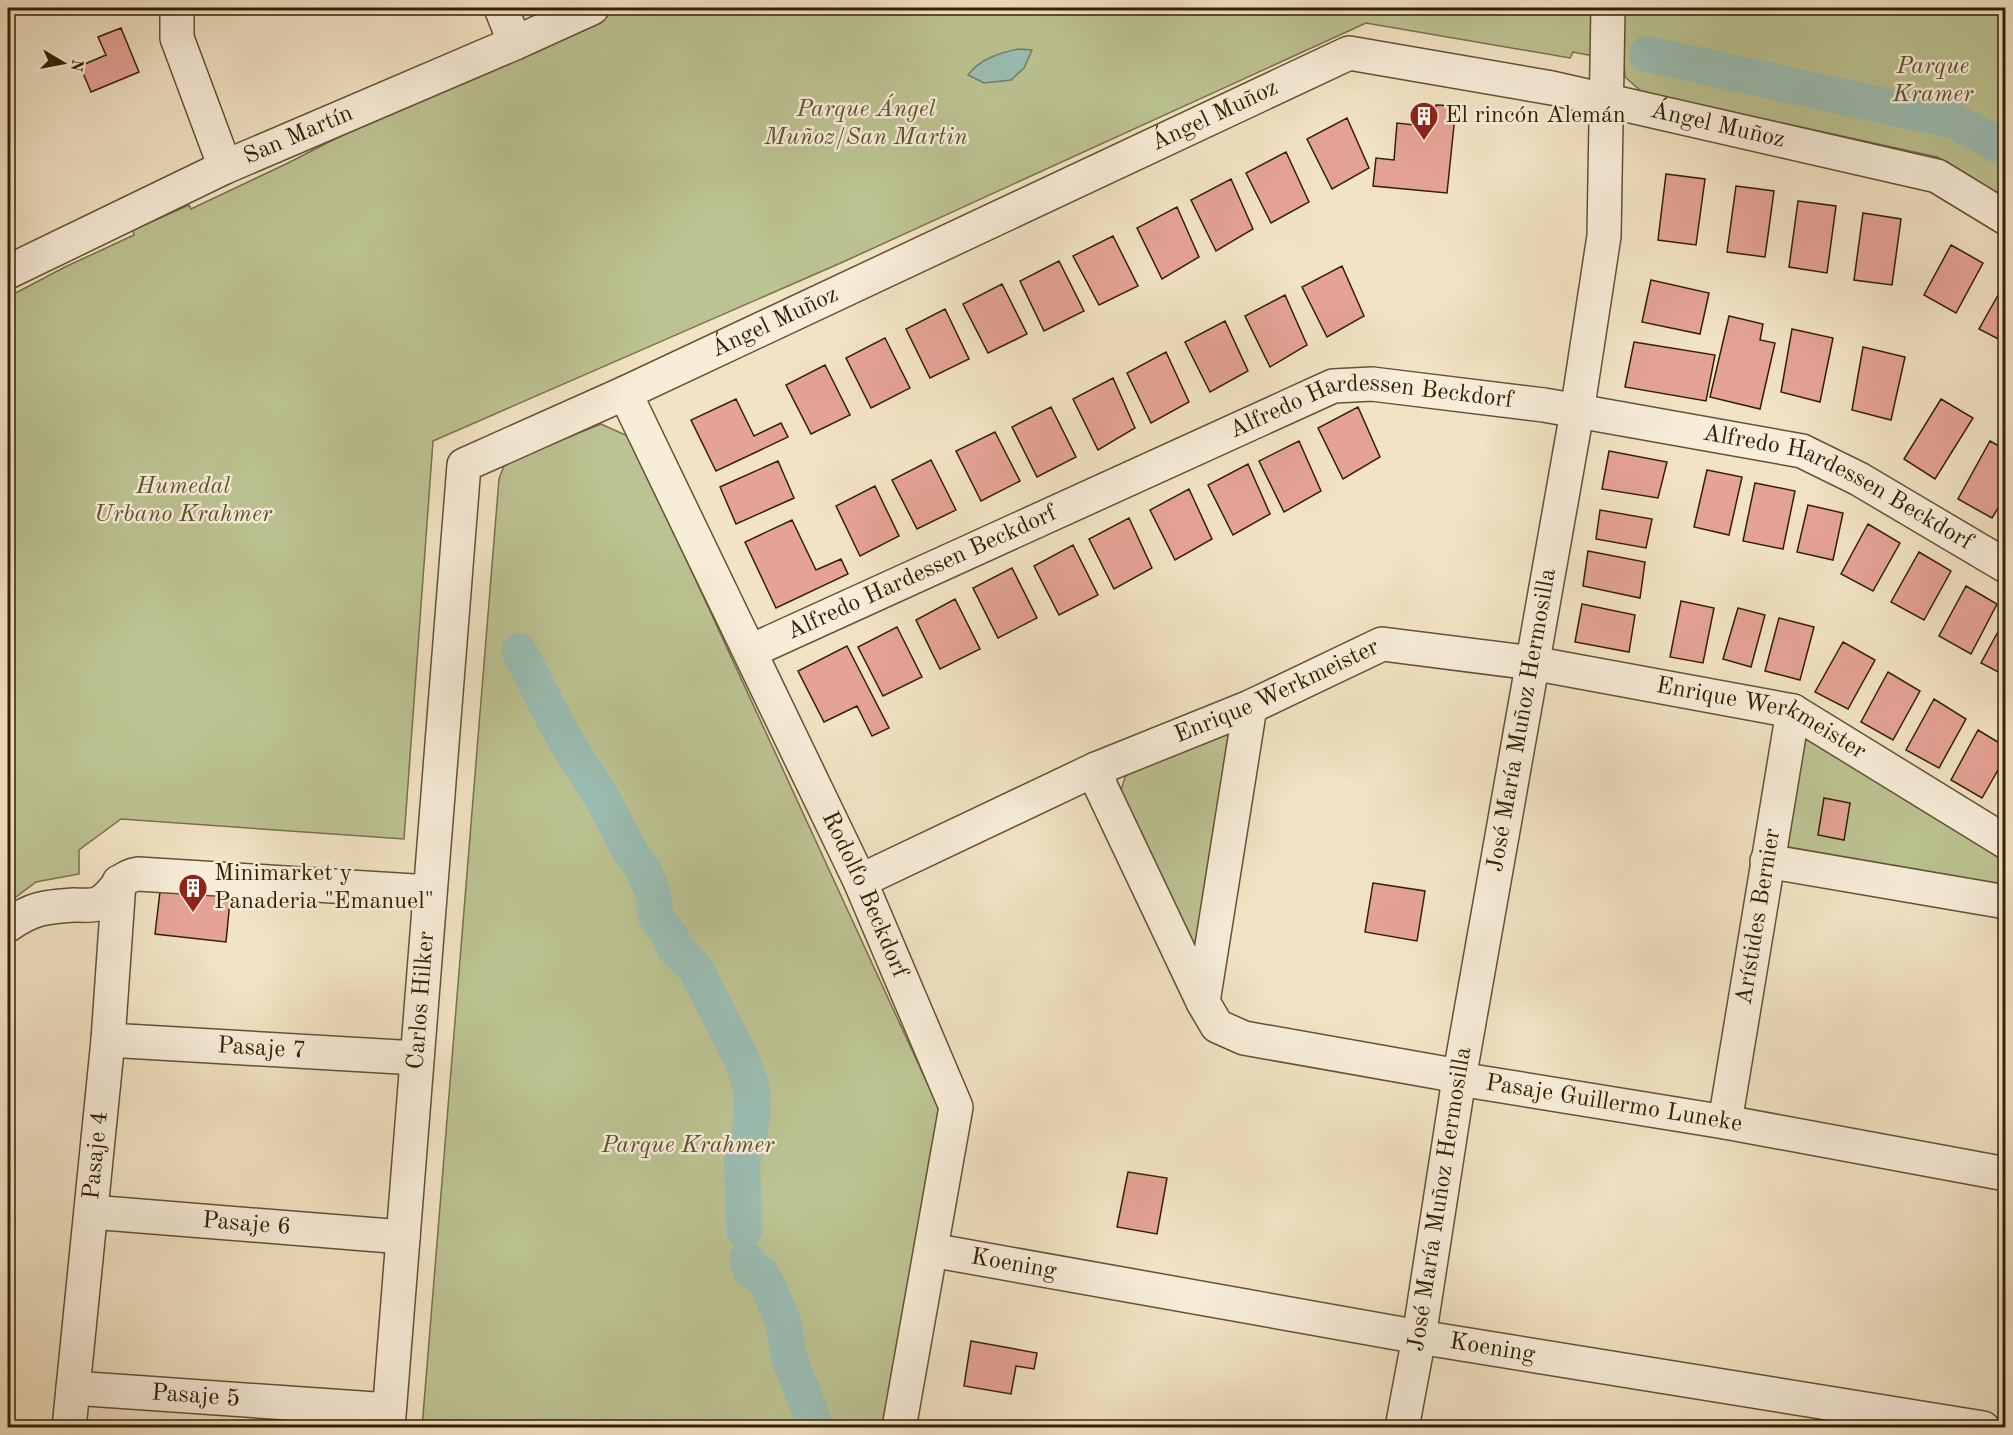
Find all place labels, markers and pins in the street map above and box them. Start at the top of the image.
building icon: El rincón Alemán [1408,100,1440,142]
place label: El rincón Alemán [1445,104,1626,128]
place label: Minimarket y Panaderia "Emanuel" [214,862,434,914]
building icon: Minimarket y Panaderia "Emanuel" [177,872,209,914]

